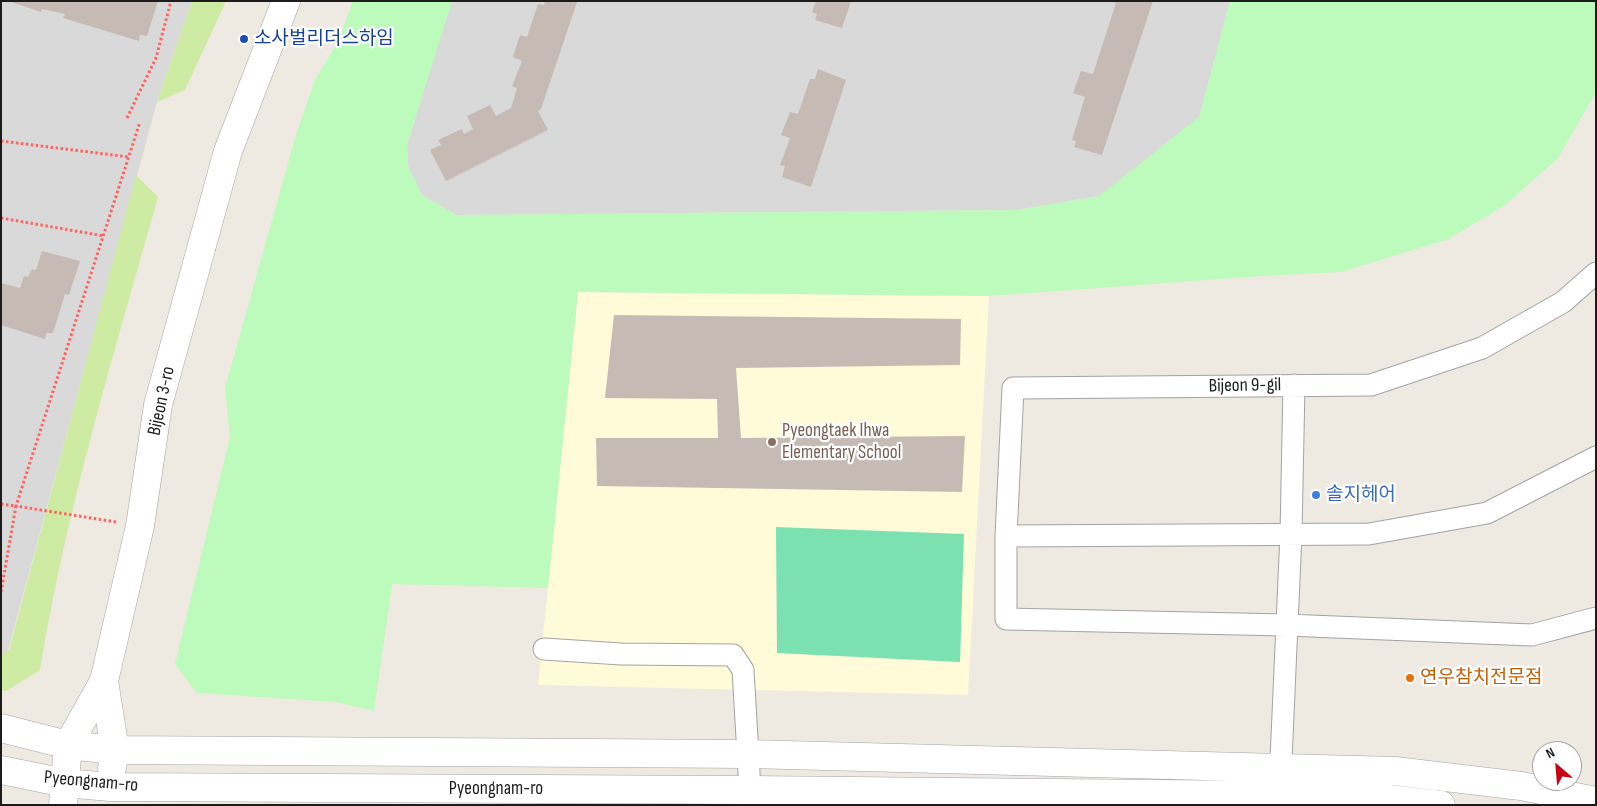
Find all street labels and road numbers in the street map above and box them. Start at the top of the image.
street label: Bijeon 3-ro [144,364,180,438]
street label: Bijeon 9-gil [1209,374,1281,398]
street label: Pyeongnam-ro [43,767,139,797]
street label: Pyeongnam-ro [449,778,543,800]

